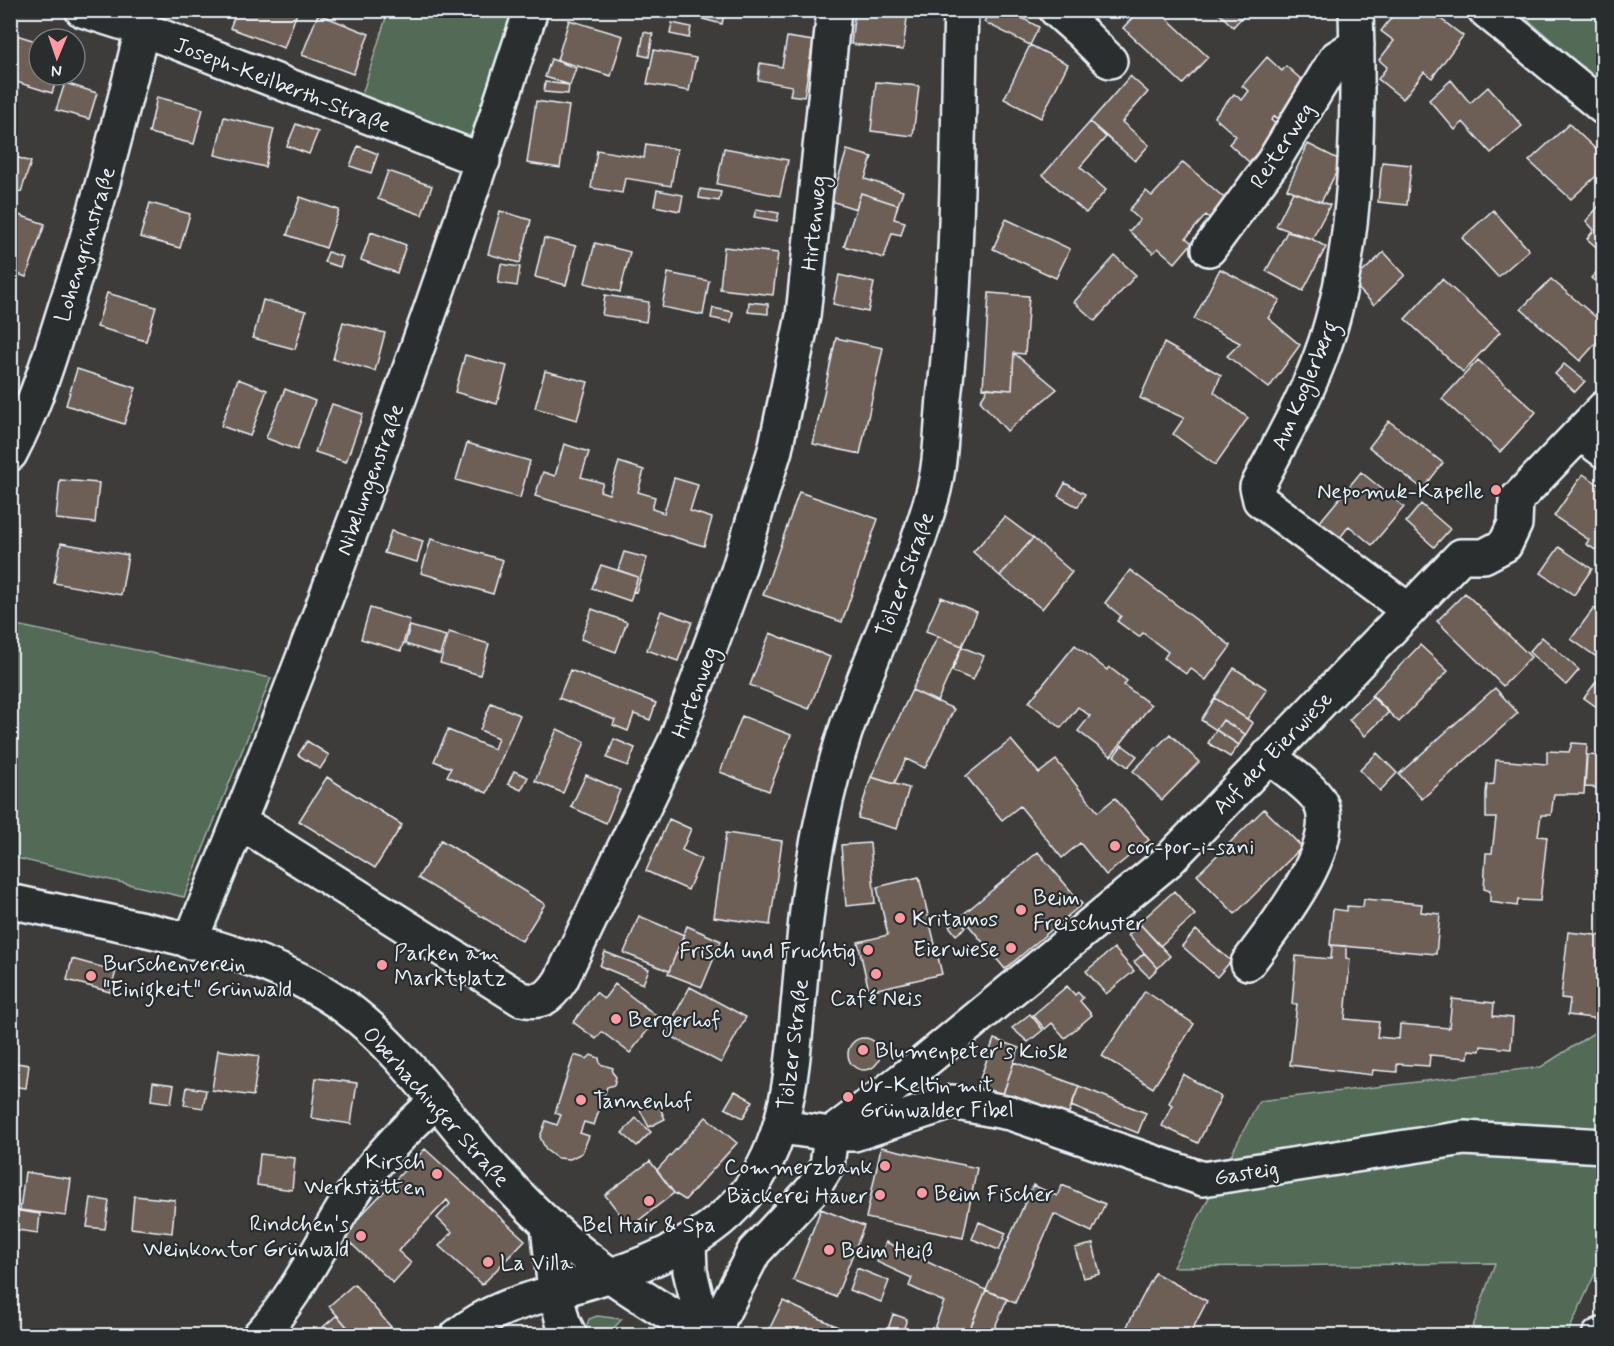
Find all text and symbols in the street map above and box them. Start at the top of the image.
north arrow [27,27,87,87]
street label: Joseph-Keilberth-Straße [170,32,395,140]
text: N [51,60,62,81]
street label: Reiterweg [1244,98,1322,195]
street label: Lohengrinstraße [49,163,124,326]
street label: Hirtenweg [796,174,837,273]
street label: Am Koglerberg [1266,317,1348,456]
street label: Nibelungenstraße [330,400,414,561]
place label: Nepomuk-Kapelle [1317,478,1484,506]
marker: Nepomuk-Kapelle [1489,483,1503,497]
street label: Tölzer Straße [870,508,942,641]
street label: Hirtenweg [666,643,728,744]
street label: Auf der Eierwiese [1207,686,1339,821]
place label: cor-por-i-sani [1127,834,1254,862]
marker: cor-por-i-sani [1108,839,1122,853]
place label: Beim Freischuster [1033,885,1145,938]
marker: Beim Freischuster [1014,903,1028,917]
place label: Kritamos [912,906,998,934]
marker: Kritamos [893,911,907,925]
place label: Eierwiese [913,936,999,964]
place label: Frisch und Fruchtig [679,938,856,967]
place label: Parken am Marktplatz [394,940,507,993]
marker: Eierwiese [1004,941,1018,955]
marker: Frisch und Fruchtig [861,943,875,957]
place label: Burschenverein "Einigkeit" Grünwald [103,951,292,1007]
marker: Parken am Marktplatz [375,958,389,972]
marker: Café Neis [869,967,883,981]
marker: Burschenverein "Einigkeit" Grünwald [84,969,98,983]
street label: Tölzer Straße [772,977,816,1111]
place label: Café Neis [830,985,922,1013]
place label: Bergerhof [628,1007,721,1038]
marker: Bergerhof [609,1012,623,1026]
street label: Oberhachinger Straße [354,1021,515,1196]
place label: Blumenpeter's Kiosk [875,1038,1068,1066]
marker: Blumenpeter's Kiosk [856,1043,870,1057]
place label: Ur-Keltin mit Grünwalder Fibel [860,1072,1014,1125]
place label: Tannenhof [593,1088,693,1116]
marker: Ur-Keltin mit Grünwalder Fibel [841,1090,855,1104]
marker: Tannenhof [574,1093,588,1107]
place label: Kirsch Werkstätten [304,1149,425,1202]
place label: Commerzbank [724,1154,873,1182]
street label: Gasteig [1212,1155,1281,1194]
marker: Commerzbank [878,1159,892,1173]
marker: Kirsch Werkstätten [430,1167,444,1181]
place label: Beim Fischer [934,1181,1054,1209]
place label: Bäckerei Hauer [727,1183,868,1211]
marker: Beim Fischer [915,1186,929,1200]
marker: Bäckerei Hauer [873,1188,887,1202]
marker: Bel Hair & Spa [642,1194,656,1208]
place label: Rindchen's Weinkontor Grünwald [143,1211,349,1264]
place label: Bel Hair & Spa [582,1212,716,1240]
marker: Rindchen's Weinkontor Grünwald [354,1229,368,1243]
place label: Beim Heiß [841,1238,933,1266]
marker: Beim Heiß [822,1243,836,1257]
place label: La Villa [500,1250,574,1278]
marker: La Villa [481,1255,495,1269]

